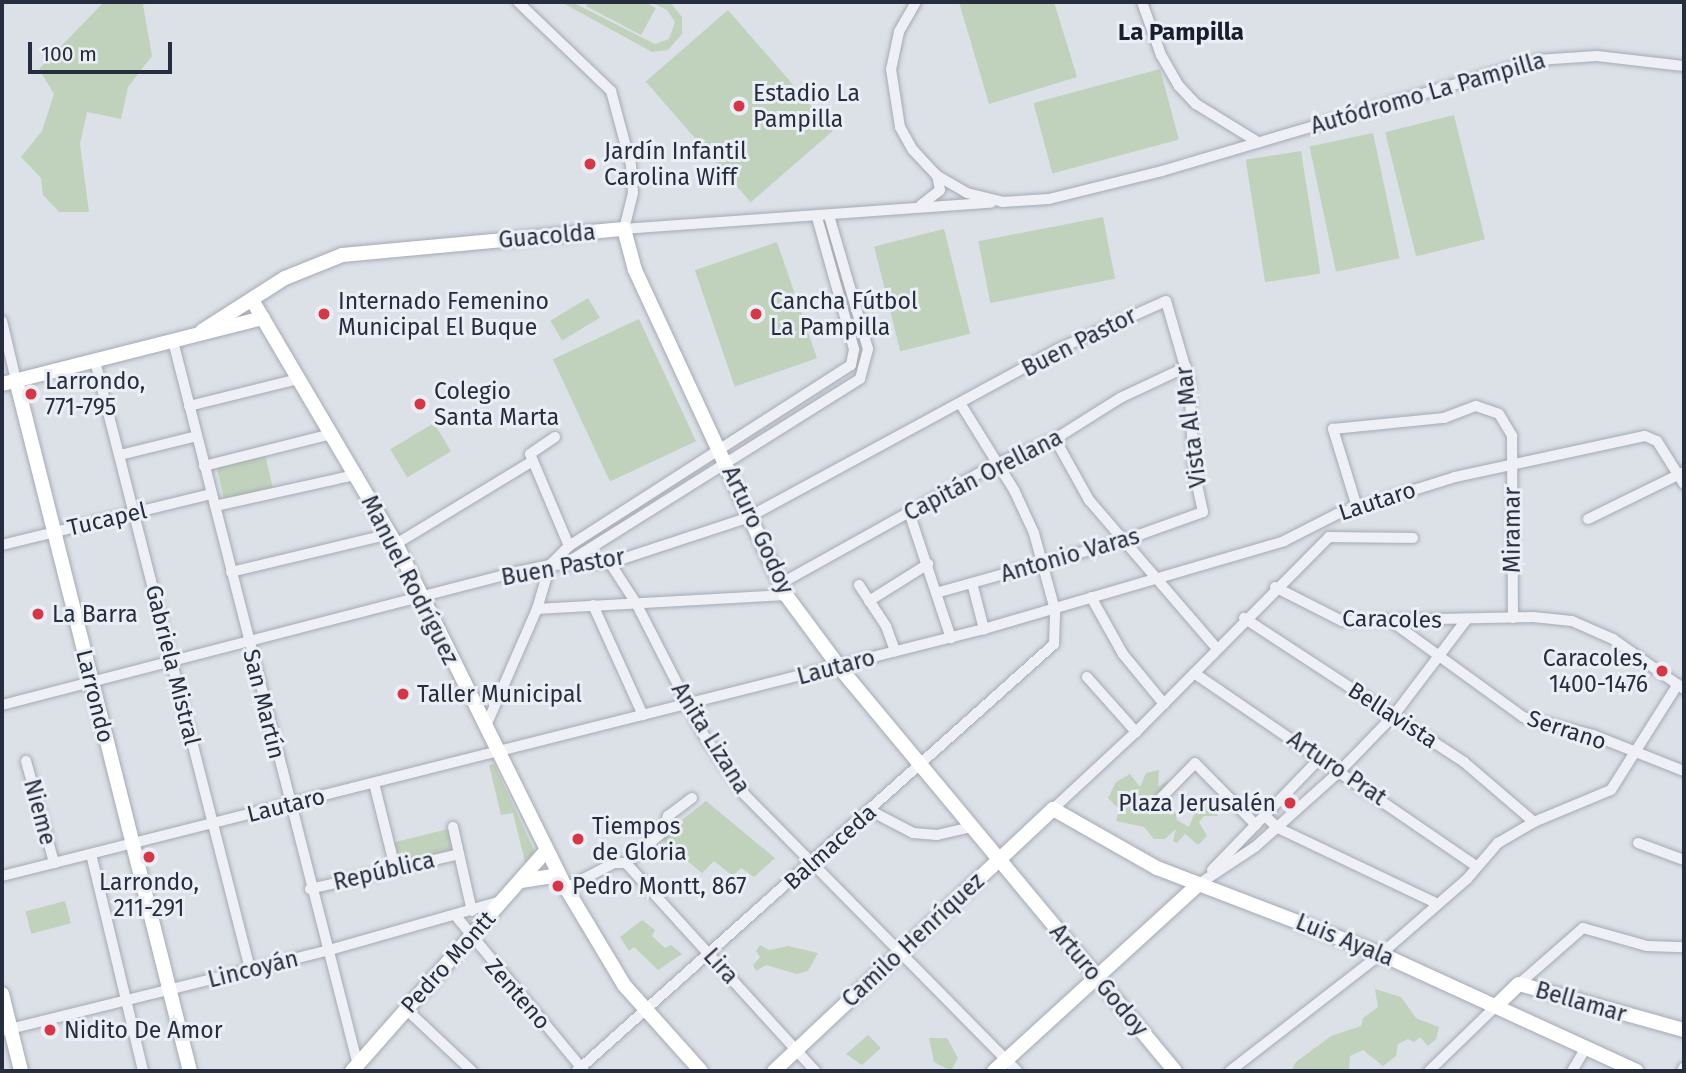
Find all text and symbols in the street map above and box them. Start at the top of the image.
district label: La Pampilla [1118,19,1244,47]
scale bar [32,28,175,72]
text: 100 m [41,41,97,67]
street label: Autódromo La Pampilla [1308,46,1548,140]
place label: Estadio La Pampilla [753,79,860,133]
marker: Estadio La Pampilla [731,98,747,114]
place label: Jardín Infantil Carolina Wiff [604,137,747,191]
marker: Jardín Infantil Carolina Wiff [582,156,598,172]
street label: Guacolda [497,218,597,254]
place label: Internado Femenino Municipal El Buque [338,287,549,341]
place label: Cancha Fútbol La Pampilla [770,287,918,341]
street label: Buen Pastor [1017,301,1141,383]
marker: Internado Femenino Municipal El Buque [316,306,332,322]
marker: Cancha Fútbol La Pampilla [748,306,764,322]
street label: Vista Al Mar [1170,365,1212,489]
place label: Larrondo, 771-795 [45,367,145,421]
place label: Colegio Santa Marta [434,377,559,431]
marker: Larrondo, 771-795 [23,386,39,402]
marker: Colegio Santa Marta [412,396,428,412]
street label: Capitán Orellana [899,423,1067,527]
street label: Arturo Godoy [716,462,800,598]
street label: Lautaro [1335,476,1419,526]
street label: Miramar [1498,487,1526,573]
street label: Manuel Rodríguez [355,491,465,669]
street label: Tucapel [65,496,149,542]
street label: Antonio Varas [997,522,1143,588]
street label: Buen Pastor [499,543,627,591]
street label: Gabriela Mistral [140,582,206,748]
place label: La Barra [52,600,138,628]
street label: Caracoles [1342,604,1442,634]
marker: La Barra [30,606,46,622]
street label: Lautaro [794,643,878,691]
place label: Caracoles, 1400-1476 [1543,644,1648,698]
street label: San Martín [237,646,291,762]
street label: Larrondo [70,647,120,745]
marker: Caracoles, 1400-1476 [1654,663,1670,679]
street label: Bellavista [1343,676,1443,754]
street label: Anita Lizana [666,677,756,799]
place label: Taller Municipal [417,680,582,708]
marker: Taller Municipal [395,686,411,702]
street label: Serrano [1524,704,1610,756]
street label: Arturo Prat [1282,725,1392,811]
street label: Nieme [18,776,62,848]
street label: Lautaro [244,782,328,828]
place label: Plaza Jerusalén [1118,789,1276,817]
marker: Plaza Jerusalén [1282,795,1298,811]
street label: Balmaceda [778,798,882,896]
place label: Tiempos de Gloria [592,812,687,866]
marker: Tiempos de Gloria [570,831,586,847]
street label: República [331,846,437,896]
marker: Larrondo, 211-291 [141,849,157,865]
street label: Camilo Henríquez [836,867,990,1013]
place label: Larrondo, 211-291 [99,868,199,922]
place label: Pedro Montt, 867 [572,872,746,900]
marker: Pedro Montt, 867 [550,878,566,894]
street label: Pedro Montt [395,905,501,1019]
street label: Luis Ayala [1292,908,1398,972]
street label: Arturo Godoy [1044,918,1154,1042]
street label: Lira [698,942,744,990]
street label: Lincoyán [205,944,301,994]
street label: Zenteno [480,953,556,1035]
street label: Bellamar [1532,976,1630,1028]
place label: Nidito De Amor [64,1016,223,1044]
marker: Nidito De Amor [42,1022,58,1038]

